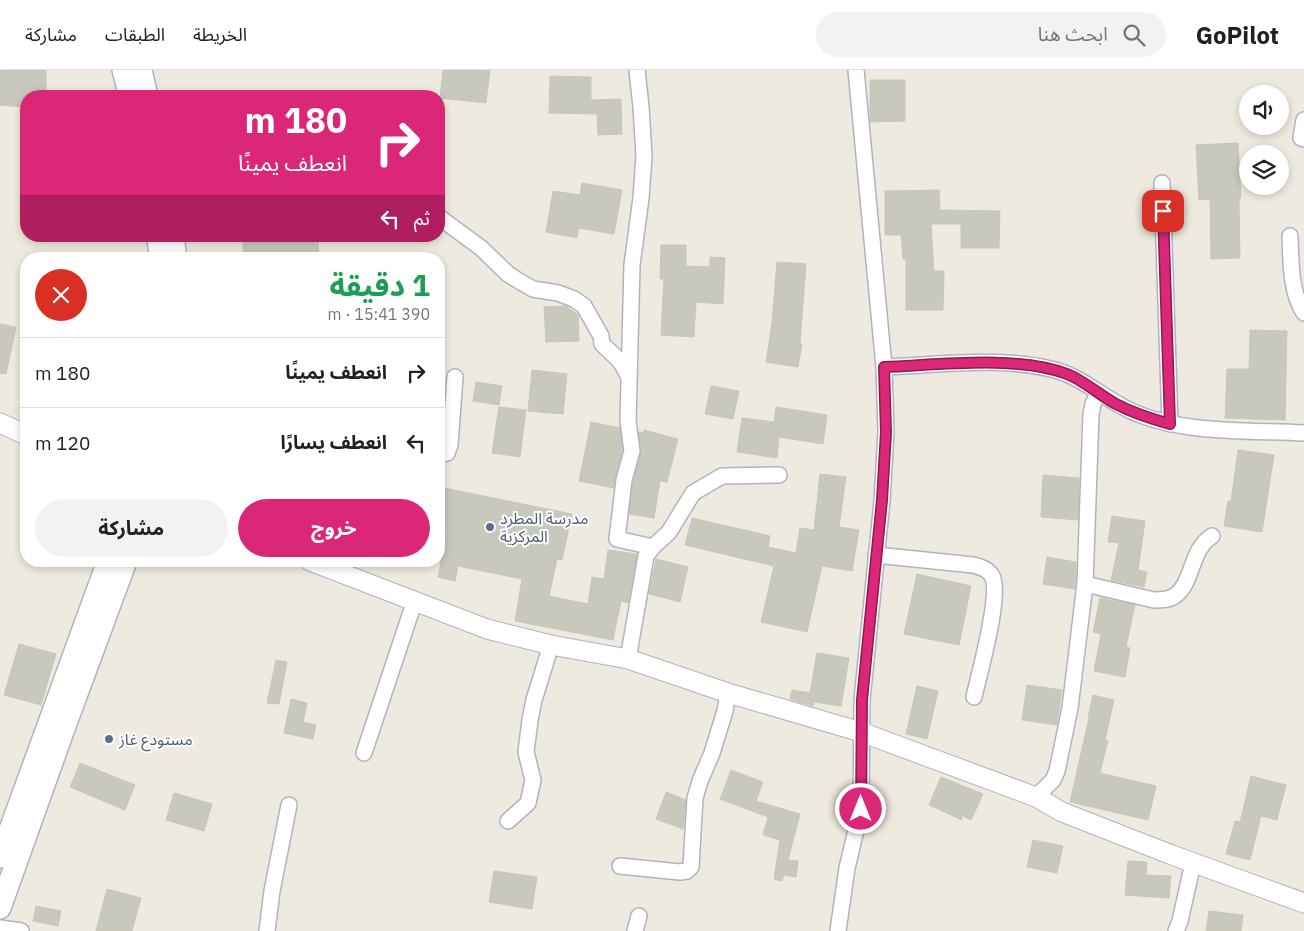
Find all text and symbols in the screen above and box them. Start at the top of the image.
search box [816,12,1166,57]
text: GoPilot [1196,19,1279,51]
icon: search [1120,21,1148,49]
text: ابحث هنا [1038,22,1108,46]
text: مشاركة [25,23,77,46]
text: الطبقات [105,23,165,46]
text: الخريطة [193,23,247,46]
map controls [1239,85,1289,195]
button: sound [1239,85,1289,135]
text: 180 m [244,97,347,143]
icon: right [365,110,430,175]
button: layers [1239,145,1289,195]
text: انعطف يمينًا [238,148,347,177]
pin [1142,190,1184,232]
icon: arrive [1149,197,1177,225]
icon: left [376,205,404,233]
text: ثم [414,206,430,230]
text: 1 دقيقة [329,265,430,304]
button: close [35,269,87,321]
text: 390 m · 15:41 [328,304,430,324]
icon: right [402,359,430,387]
text: انعطف يمينًا [285,360,387,384]
text: 180 m [35,361,90,385]
icon: left [402,429,430,457]
text: انعطف يسارًا [280,430,387,454]
text: 120 m [35,431,90,455]
button: مشاركة [35,499,228,557]
button: خروج [238,499,430,557]
place label: مدرسة المطرد المركزية [500,508,588,546]
marker: مدرسة المطرد المركزية [484,521,496,533]
place label: مستودع غاز [118,729,193,752]
marker: مستودع غاز [103,733,115,745]
position arrow [834,782,886,834]

